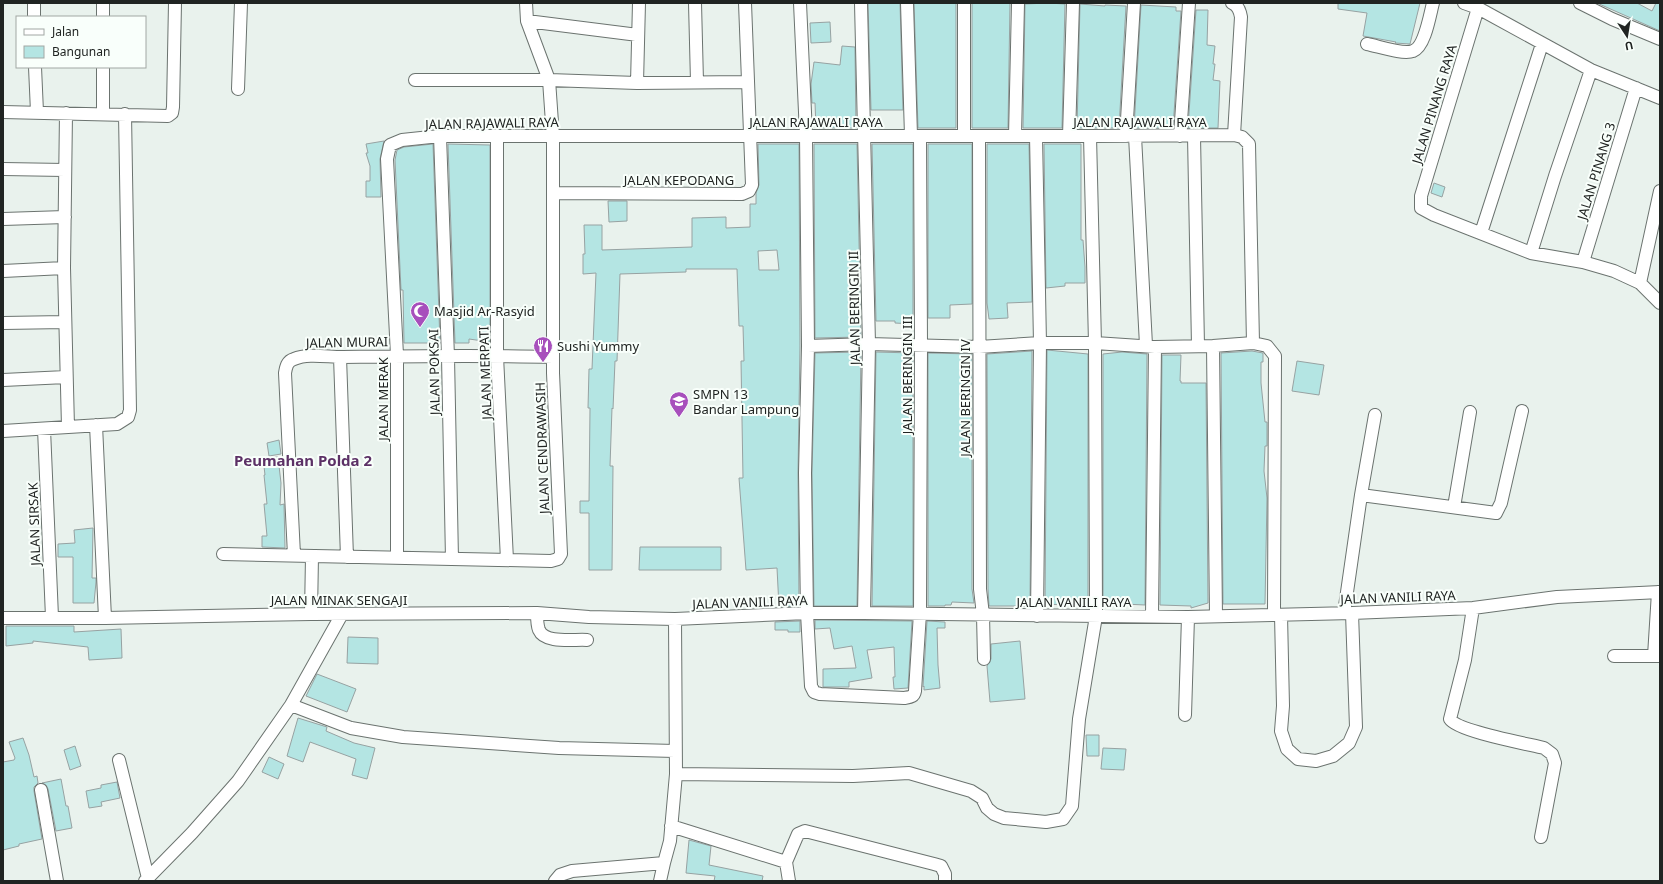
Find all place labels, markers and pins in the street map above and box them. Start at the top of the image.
mosque icon: Masjid Ar-Rasyid [409,300,431,328]
place label: Masjid Ar-Rasyid [434,302,535,320]
restaurant icon: Sushi Yummy [532,335,554,363]
place label: Sushi Yummy [557,337,639,355]
place label: SMPN 13 Bandar Lampung [693,385,799,418]
school or university icon: SMPN 13 Bandar Lampung [668,390,690,418]

